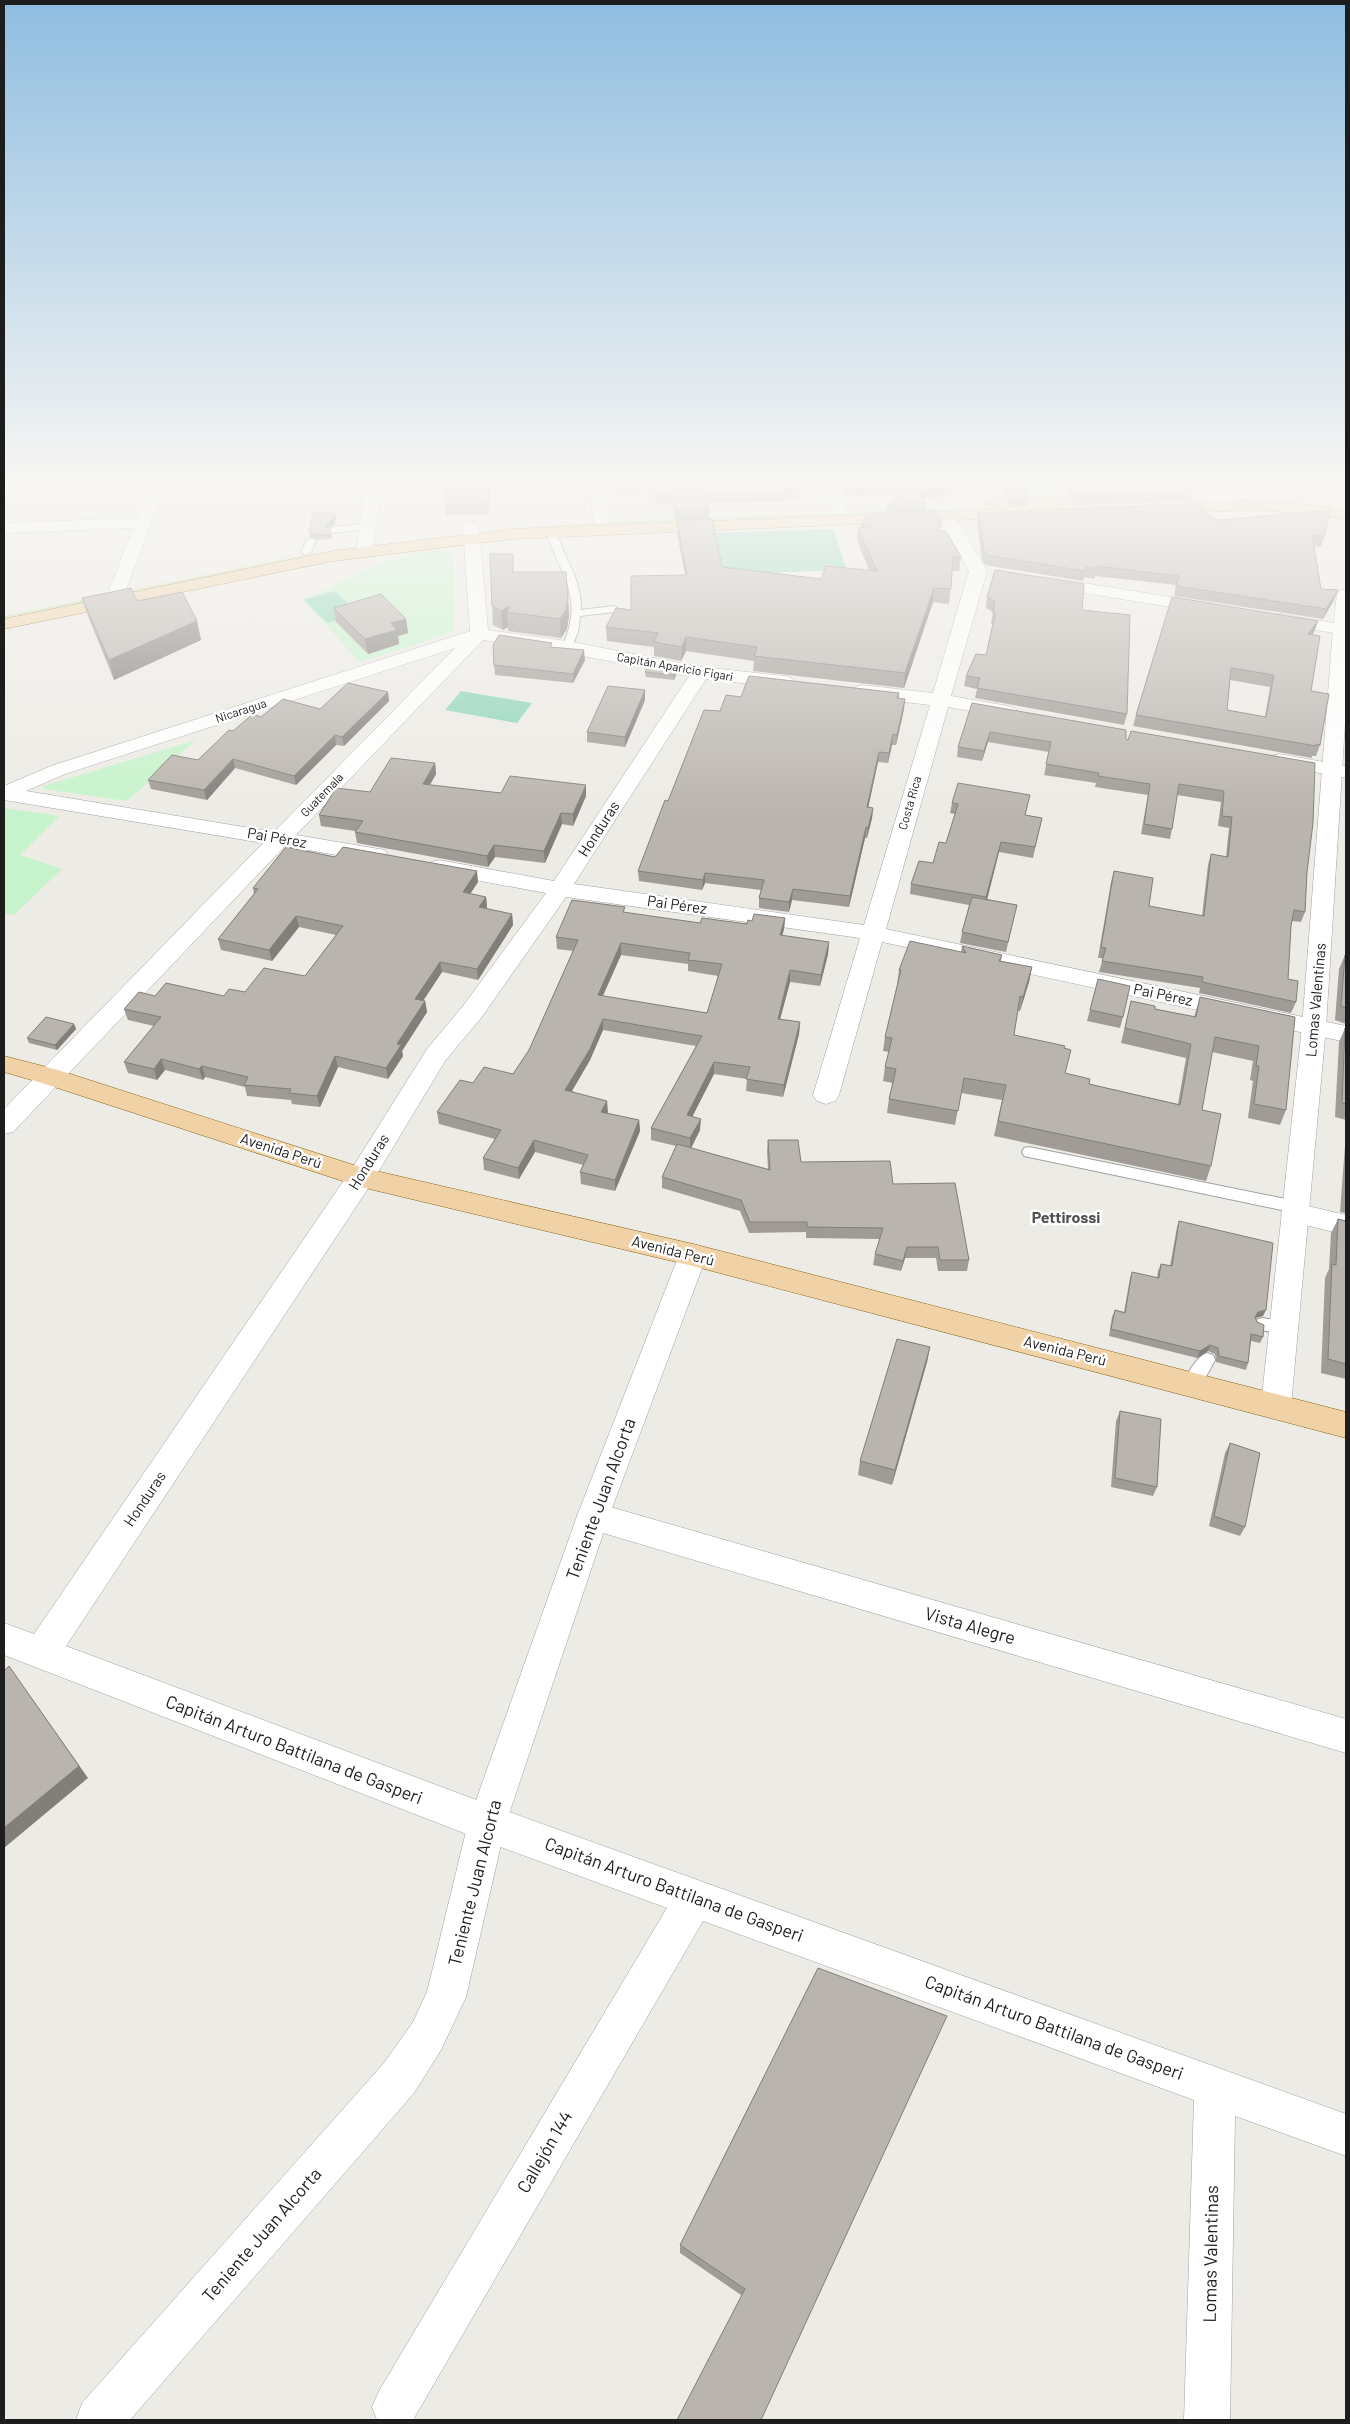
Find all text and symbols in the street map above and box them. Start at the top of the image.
street label: Capitán Aparicio Figari [616,649,734,683]
street label: Nicaragua [213,695,268,725]
street label: Guatemala [297,770,346,819]
street label: Costa Rica [895,774,923,831]
street label: Honduras [574,797,623,860]
street label: Pai Pérez [246,823,309,851]
street label: Pai Pérez [646,891,708,917]
street label: Lomas Valentinas [1301,942,1329,1058]
street label: Pai Pérez [1132,979,1195,1009]
street label: Avenida Perú [238,1128,324,1172]
street label: Honduras [344,1130,392,1193]
district label: Pettirossi [1032,1207,1100,1226]
street label: Avenida Perú [630,1231,716,1269]
street label: Avenida Perú [1022,1331,1108,1369]
street label: Teniente Juan Alcorta [560,1415,640,1583]
street label: Honduras [119,1467,169,1529]
street label: Vista Alegre [922,1602,1018,1649]
street label: Capitán Arturo Battilana de Gasperi [163,1690,426,1808]
street label: Teniente Juan Alcorta [443,1797,505,1968]
street label: Capitán Arturo Battilana de Gasperi [542,1832,807,1946]
street label: Capitán Arturo Battilana de Gasperi [922,1970,1187,2084]
street label: Callejón 144 [512,2106,577,2197]
street label: Teniente Juan Alcorta [197,2163,326,2306]
street label: Lomas Valentinas [1198,2185,1222,2323]

